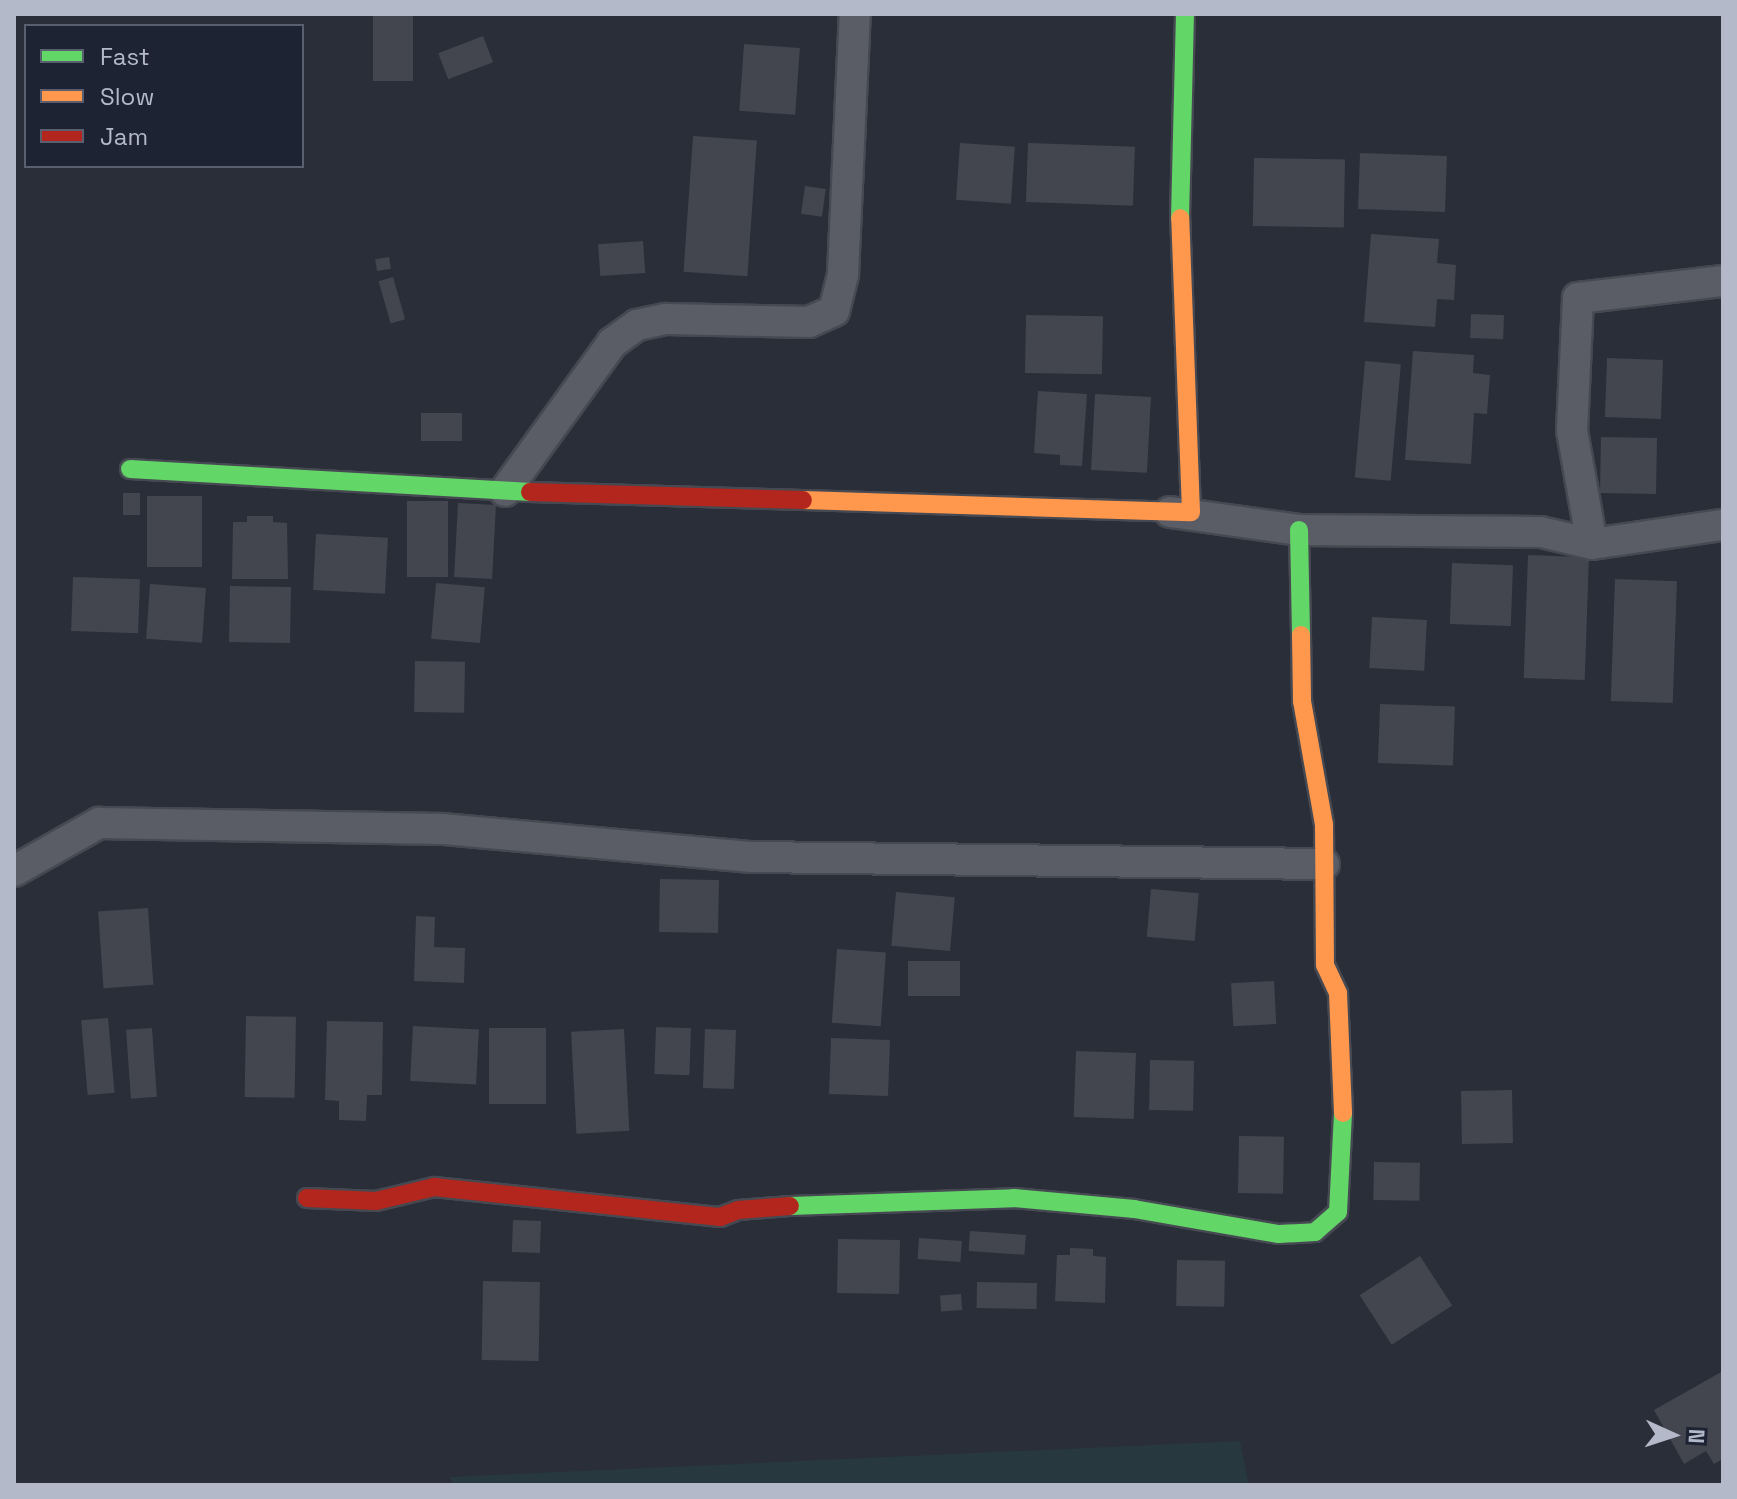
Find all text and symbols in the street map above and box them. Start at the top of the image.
legend [24,24,304,168]
text: Fast [100,41,150,72]
text: Slow [100,81,154,112]
text: Jam [100,121,148,152]
north arrow [1633,1395,1713,1475]
text: N [1683,1428,1711,1444]

